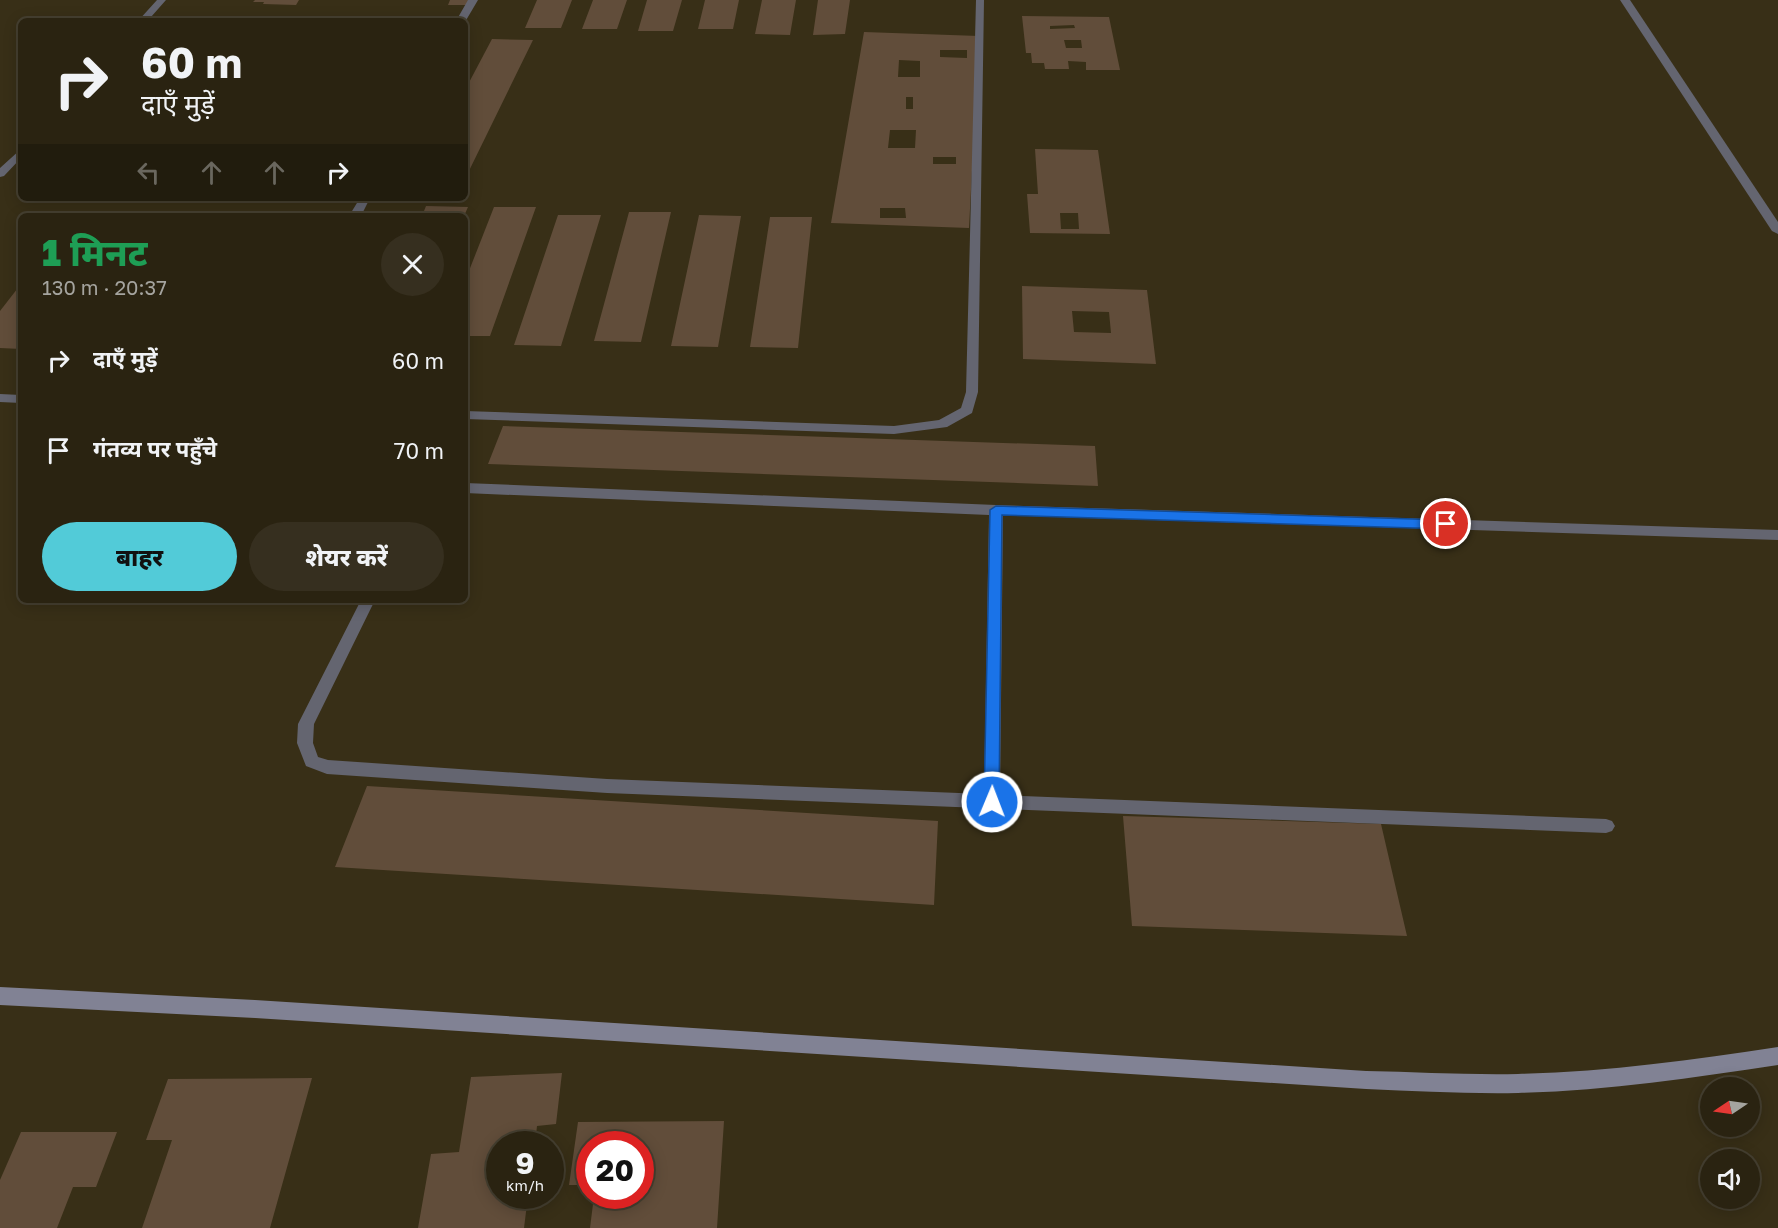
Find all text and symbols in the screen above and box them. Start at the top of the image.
text: 60 m [141,37,242,87]
icon: right [42,42,120,120]
text: दाएँ मुड़ें [141,88,215,120]
icon: left [132,156,165,189]
icon: ahead [195,156,228,189]
icon: ahead [258,156,291,189]
icon: right [321,156,354,189]
text: 1 मिनट [42,231,148,274]
button: close [381,233,444,296]
text: 130 m · 20:37 [42,275,167,299]
icon: right [42,344,75,377]
text: दाएँ मुड़ें [93,345,158,372]
text: 60 m [392,347,444,374]
icon: arrive [42,434,75,467]
text: गंतव्य पर पहुँचे [93,435,217,462]
text: 70 m [394,437,444,464]
pin [1420,498,1471,549]
icon: arrive [1429,507,1462,540]
button: बाहर [42,522,237,591]
button: शेयर करें [249,522,444,591]
position arrow [960,770,1024,834]
north arrow [1700,1077,1760,1137]
map controls [1700,1077,1760,1209]
speed limit sign: 20 [576,1131,654,1209]
text: 9 [515,1145,535,1181]
button: sound [1700,1149,1760,1209]
text: km/h [506,1176,544,1194]

